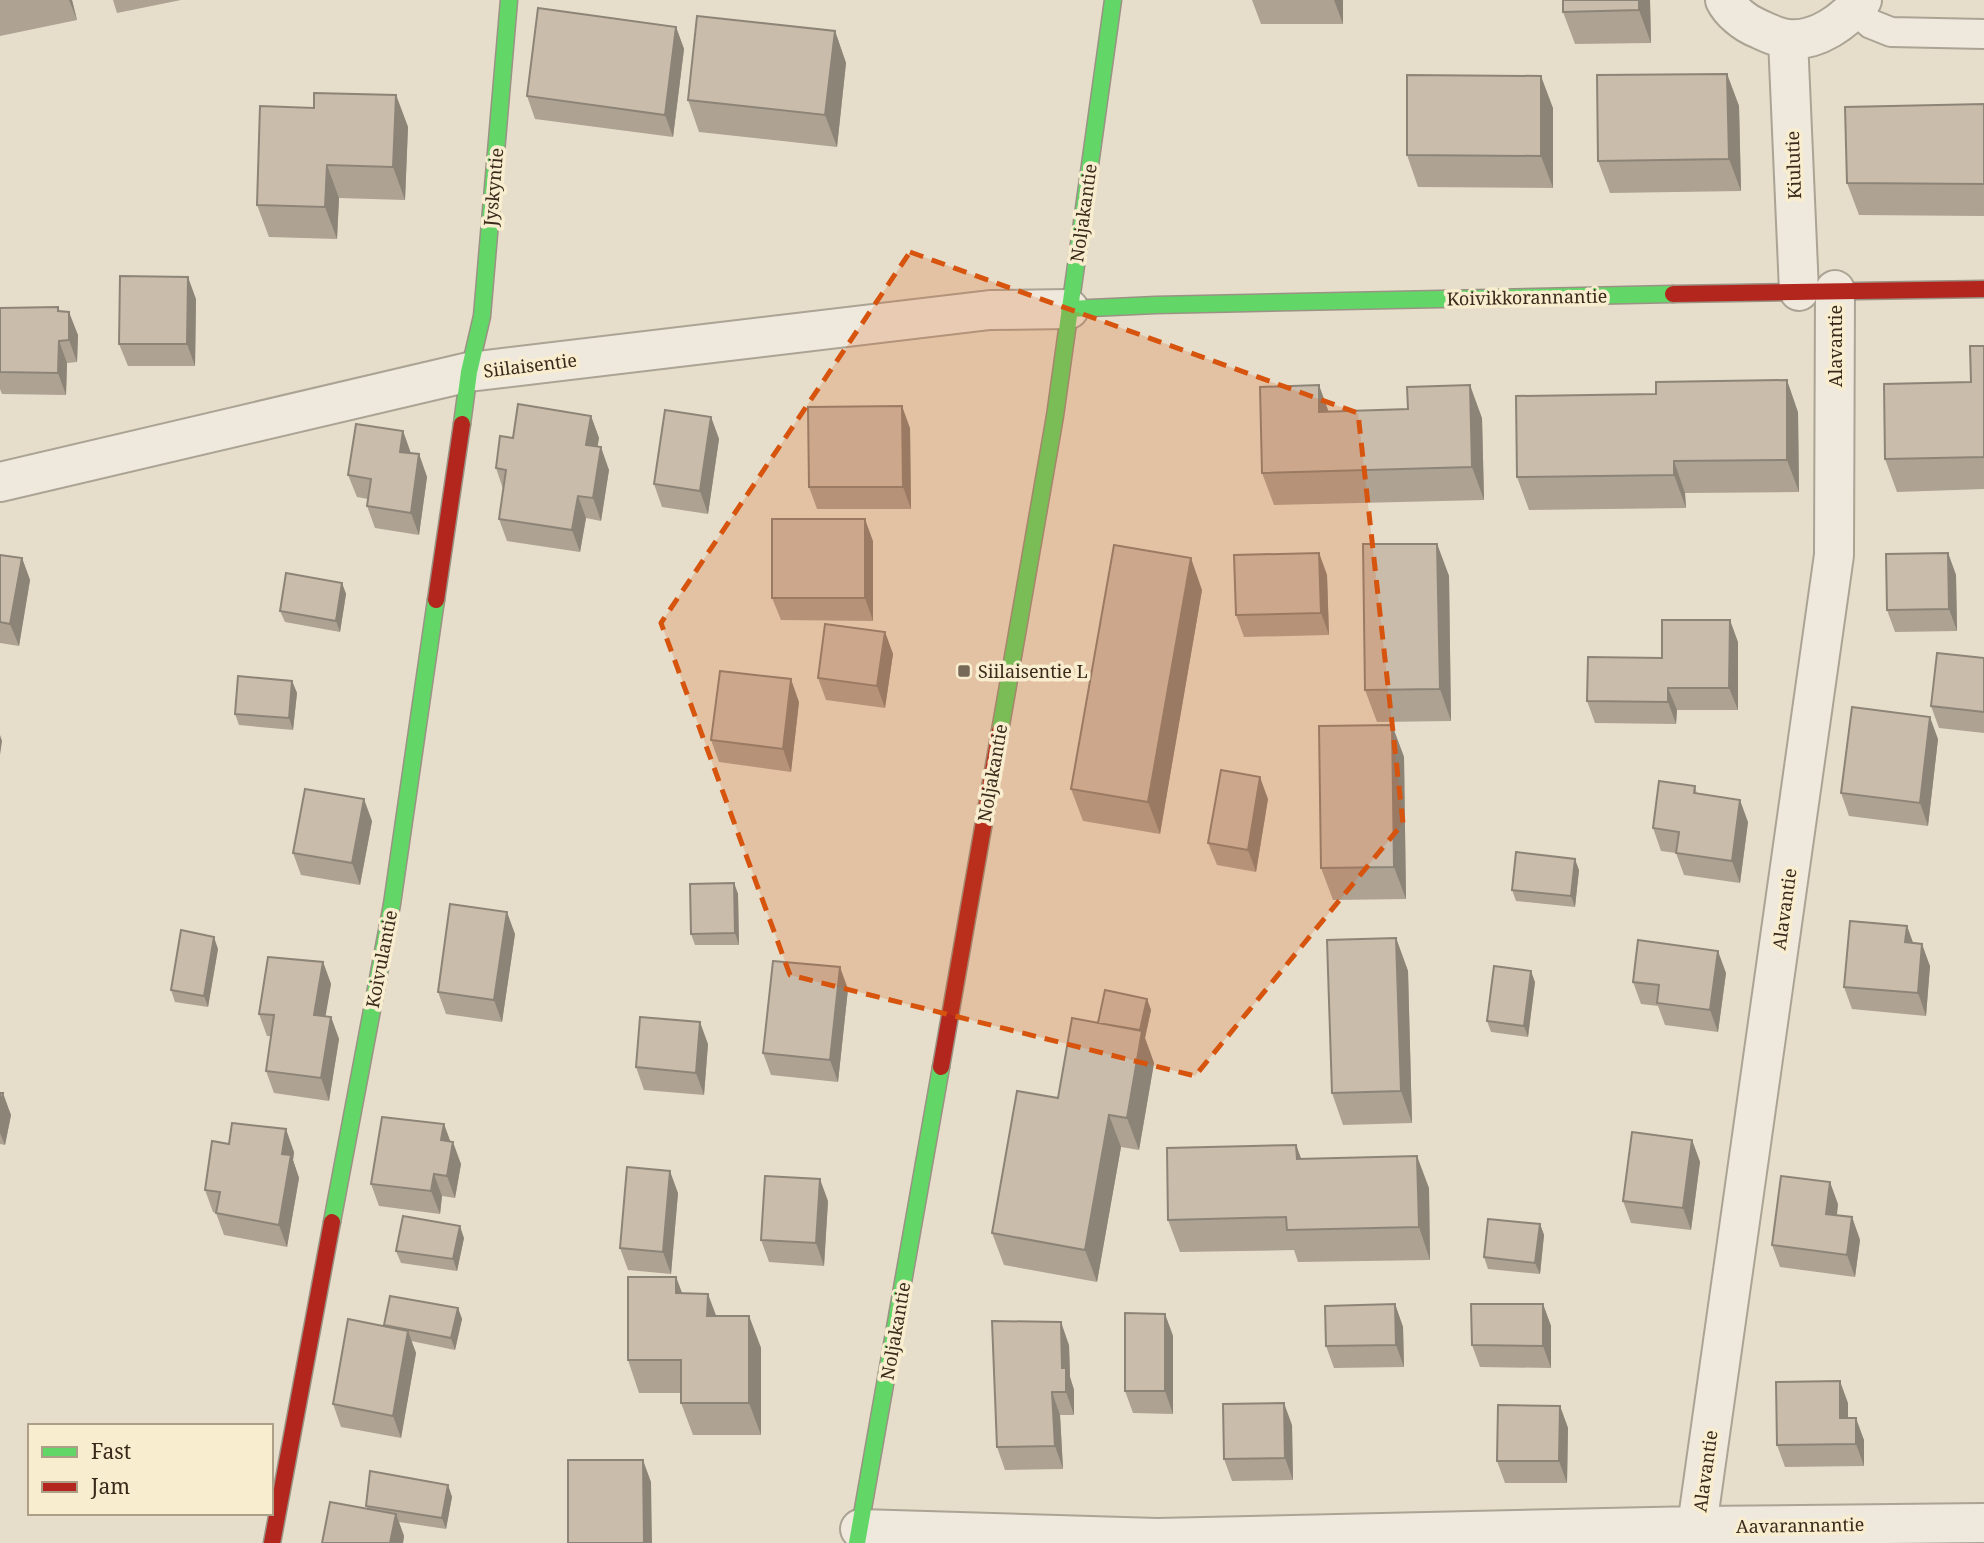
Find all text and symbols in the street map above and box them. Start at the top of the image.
street label: Kiulutie [1780,130,1806,200]
street label: Jyskyntie [478,147,508,228]
street label: Noljakantie [1064,162,1102,264]
street label: Koivikkorannantie [1446,284,1608,310]
street label: Alavantie [1823,305,1847,387]
street label: Siilaisentie [482,347,578,383]
place label: Siilaisentie L [978,659,1088,683]
marker: Siilaisentie L [956,663,972,679]
street label: Noljakantie [972,722,1012,824]
street label: Alavantie [1766,867,1802,951]
street label: Koivulantie [360,908,402,1010]
street label: Noljakantie [875,1280,915,1382]
legend [28,1424,273,1515]
street label: Alavantie [1687,1429,1723,1513]
text: Fast [91,1437,131,1465]
text: Jam [90,1472,130,1500]
street label: Aavarannantie [1736,1512,1864,1538]

